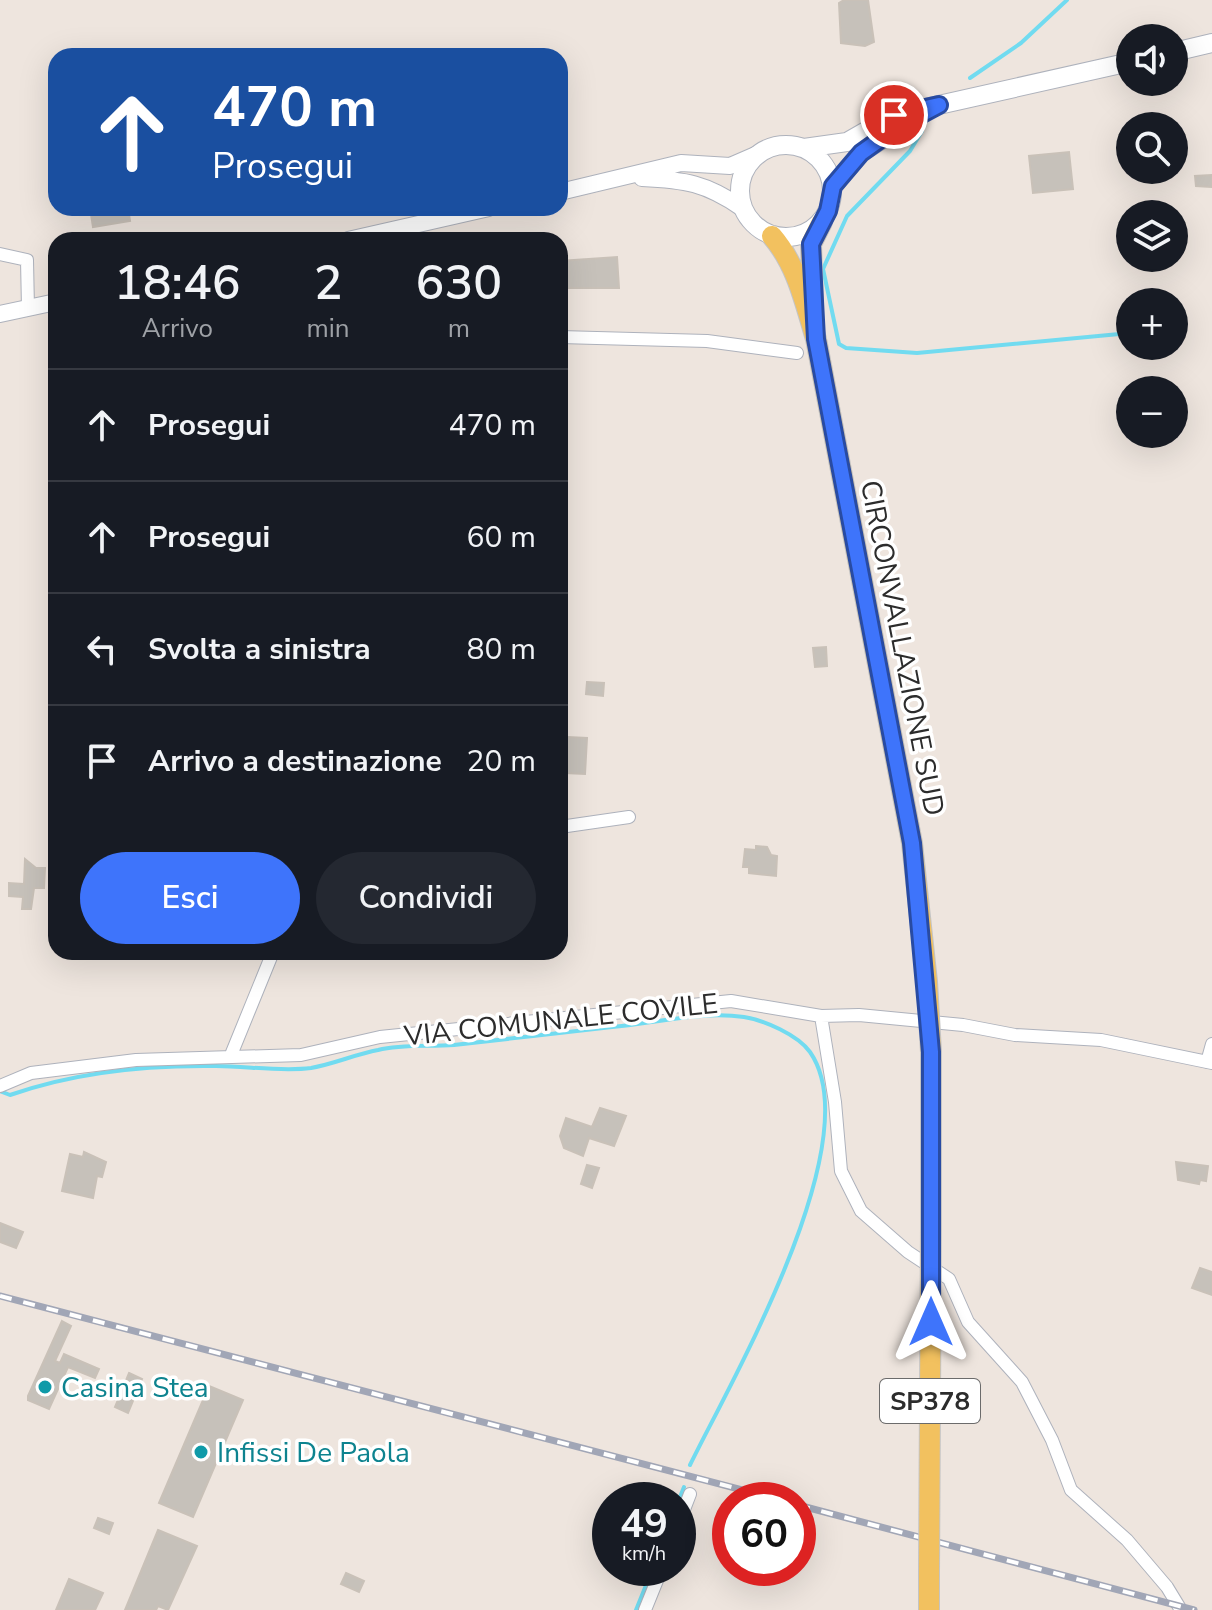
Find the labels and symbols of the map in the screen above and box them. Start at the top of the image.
pin [860,81,928,149]
street label: CIRCONVALLAZIONE SUD [851,477,953,819]
street label: VIA COMUNALE COVILE [401,985,720,1055]
position arrow [889,1280,973,1364]
place label: Casina Stea [61,1369,209,1407]
marker: Casina Stea [36,1378,54,1396]
road number: SP378 [880,1379,980,1423]
place label: Infissi De Paola [217,1434,410,1472]
marker: Infissi De Paola [192,1443,210,1461]
speed limit sign: 60 [712,1482,816,1586]

